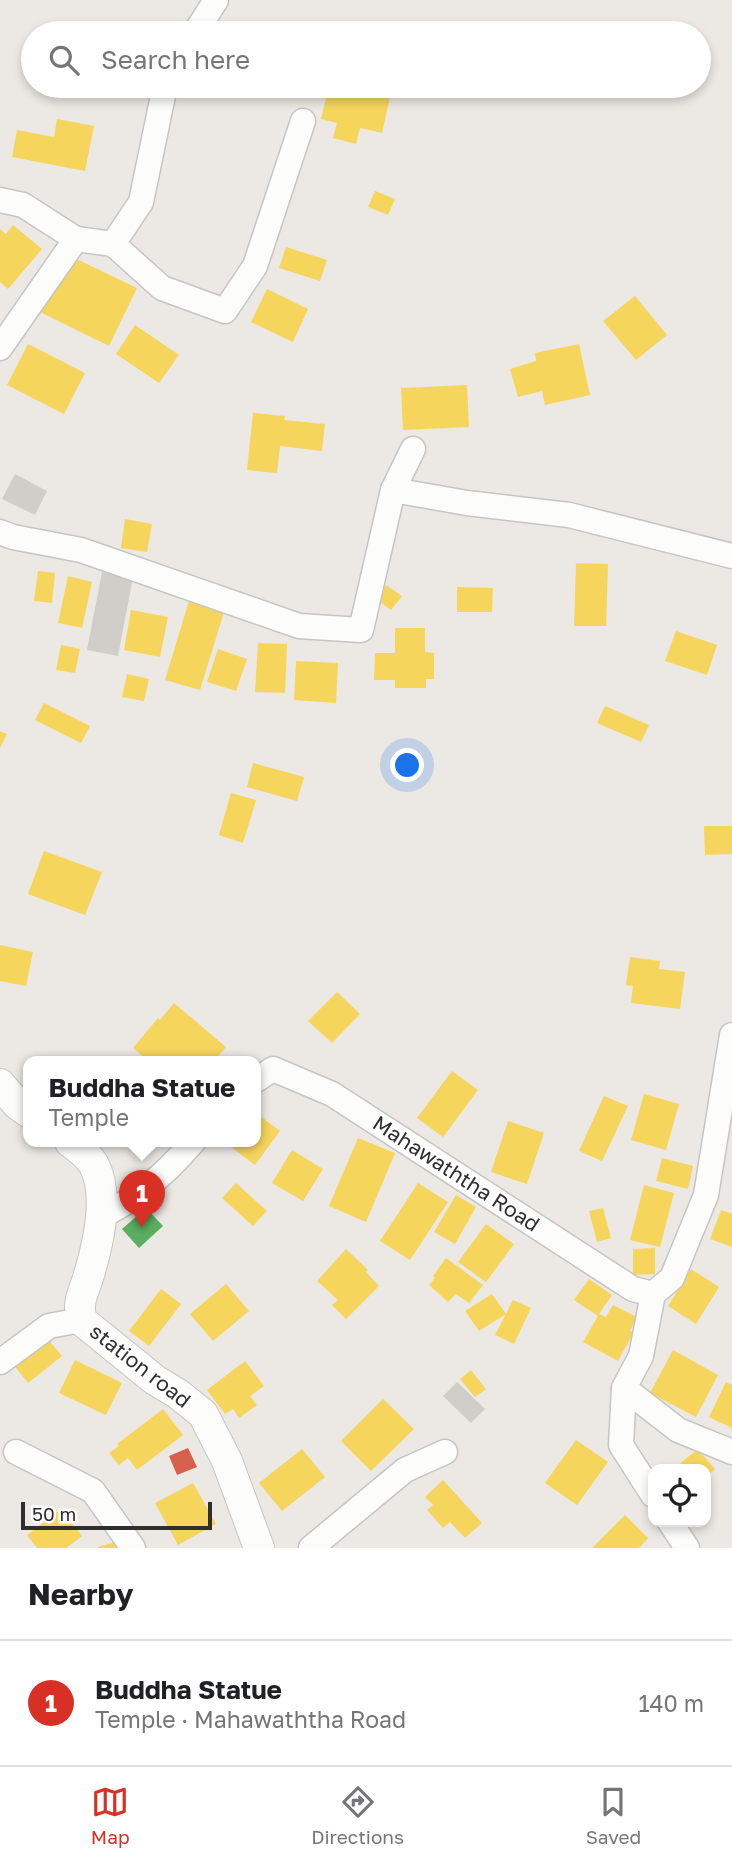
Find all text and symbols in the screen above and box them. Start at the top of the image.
search box [21,21,711,98]
icon: search [45,41,83,79]
text: Search here [101,44,250,75]
your location [390,748,424,782]
popup [23,1056,261,1147]
text: Buddha Statue [49,1072,235,1103]
text: Temple [49,1103,129,1131]
street label: Mahawaththa Road [368,1110,545,1237]
pin: 1 [119,1170,165,1228]
street label: station road [85,1318,196,1413]
map controls [648,1464,711,1527]
button: locate [648,1464,711,1527]
scale bar [21,1499,212,1531]
text: 50 m [32,1502,76,1525]
text: Nearby [28,1576,133,1612]
text: Buddha Statue [95,1674,282,1705]
text: 1 [45,1689,57,1717]
text: 140 m [638,1689,704,1717]
text: Temple · Mahawaththa Road [95,1705,406,1733]
tab: Map [91,1783,130,1848]
tab: Directions [311,1783,404,1848]
tab: Saved [586,1783,641,1848]

